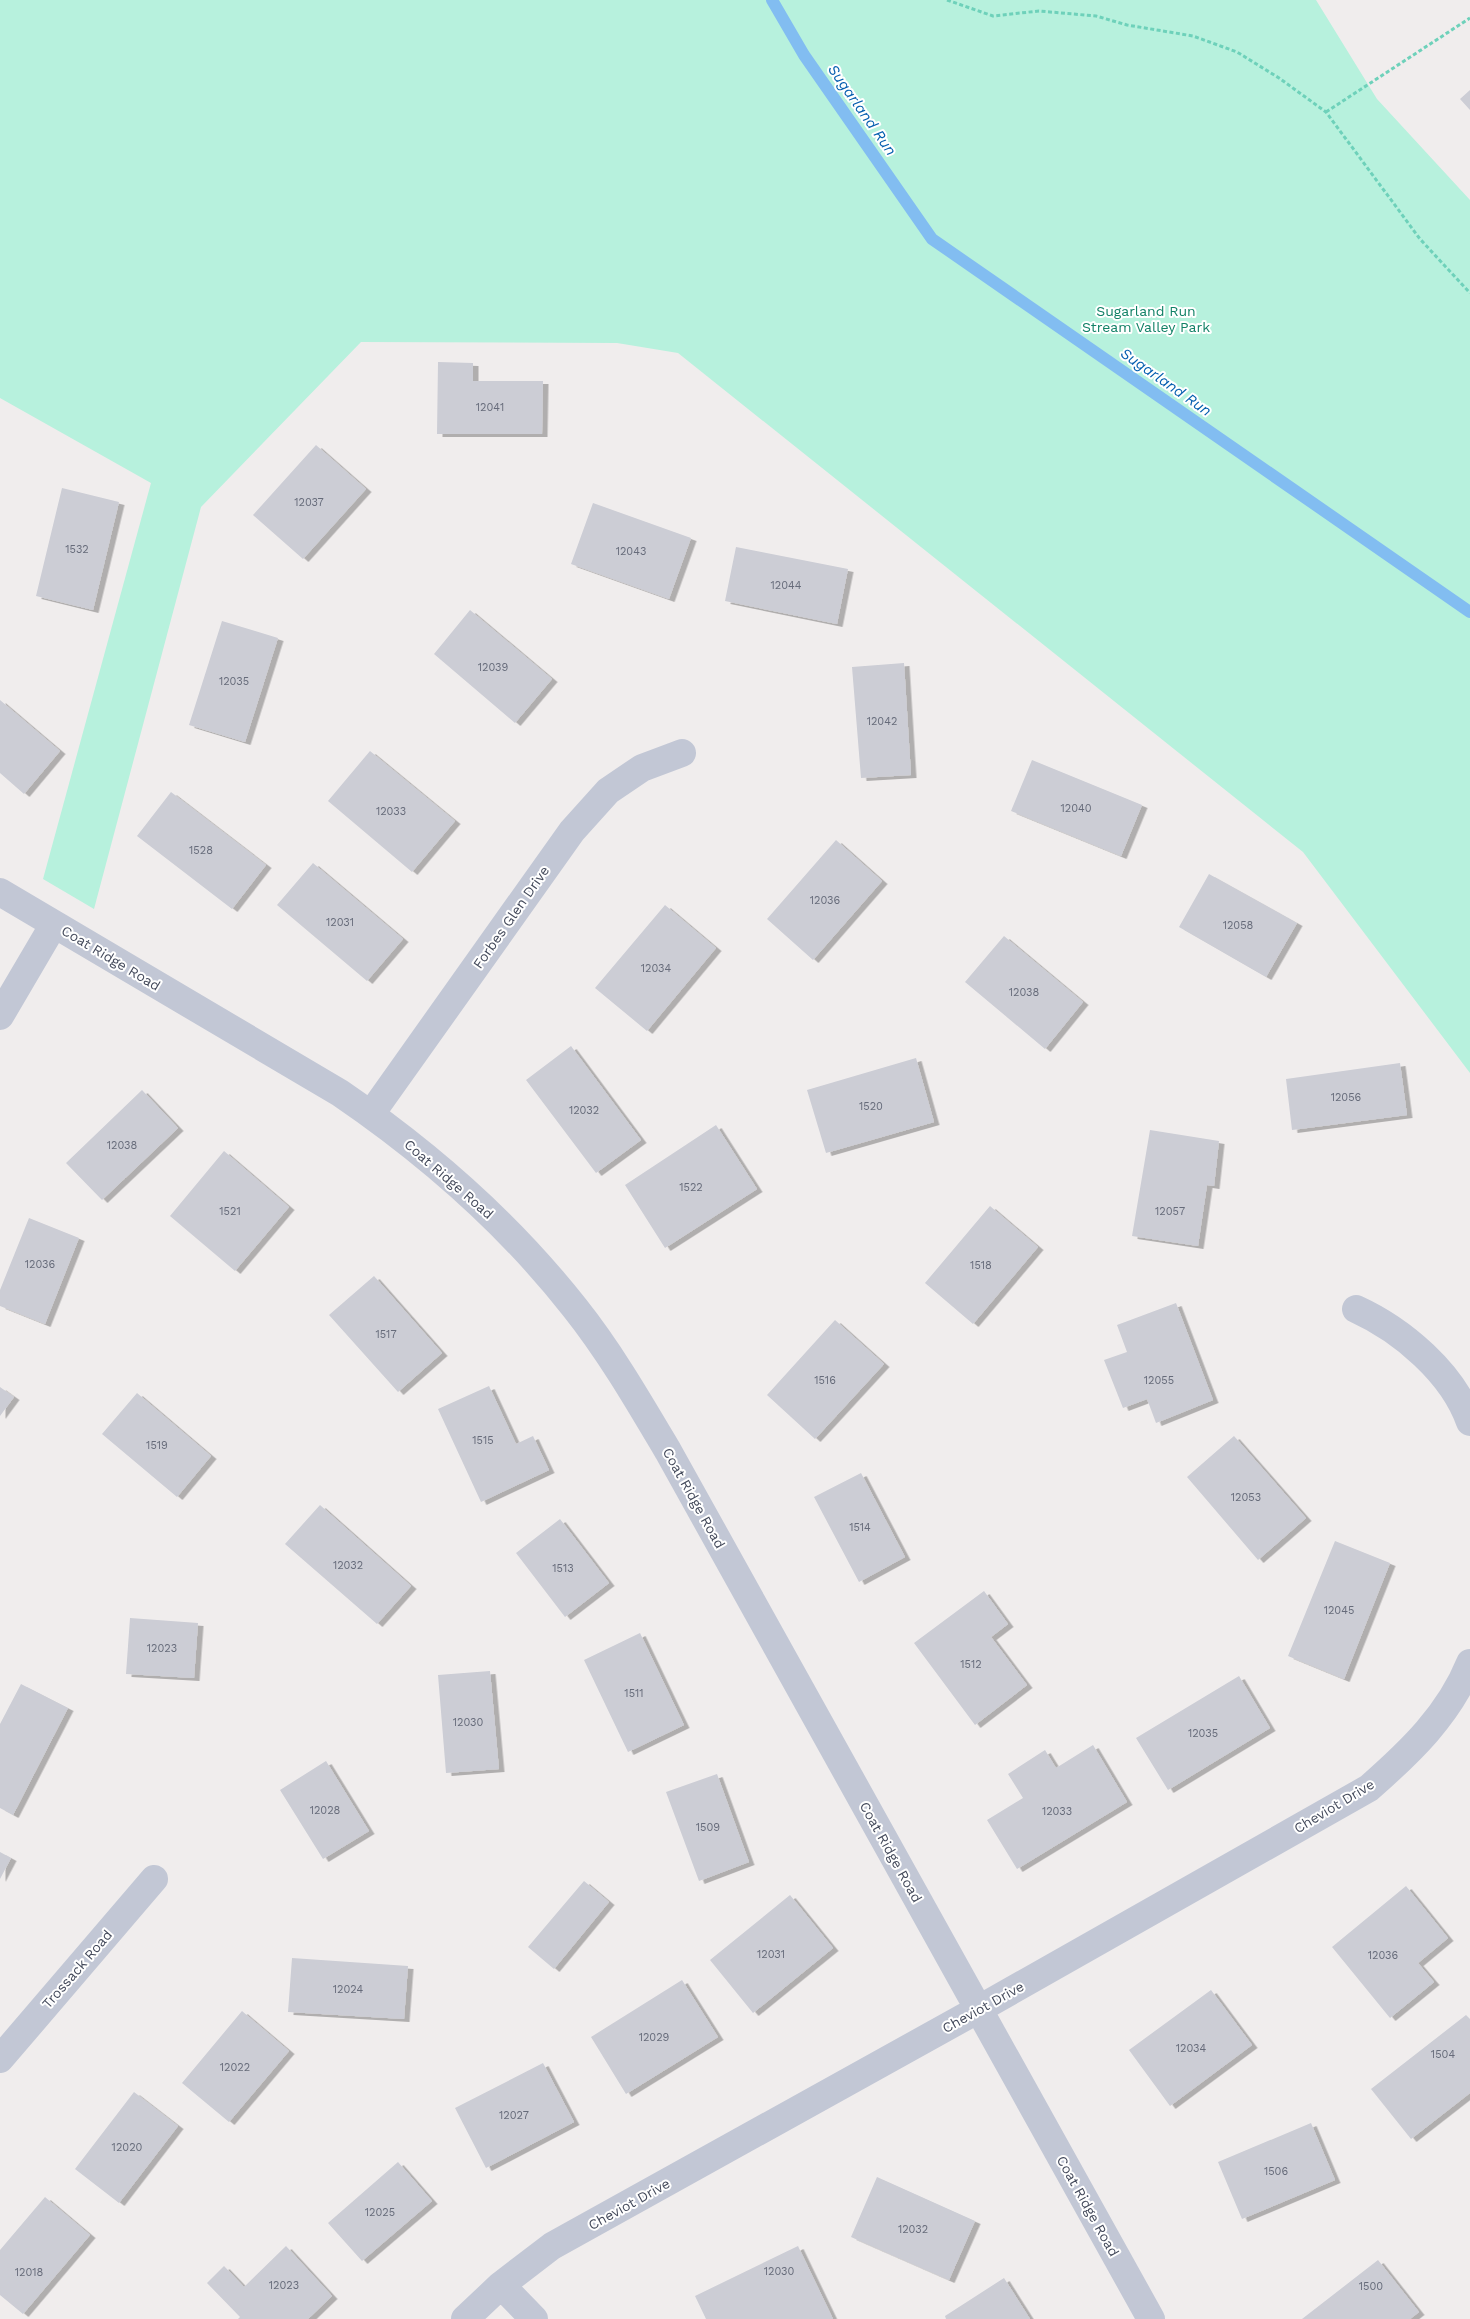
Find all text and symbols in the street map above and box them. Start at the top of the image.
water label: Sugarland Run [824,61,900,159]
park label: Sugarland Run Stream Valley Park [1082,303,1210,335]
water label: Sugarland Run [1117,344,1215,420]
house number: 12041 [476,401,504,414]
house number: 12037 [294,496,324,509]
house number: 1532 [65,543,89,556]
house number: 12043 [616,545,646,558]
house number: 12044 [771,579,802,592]
house number: 12039 [478,661,508,674]
house number: 12035 [219,675,249,688]
house number: 12042 [867,715,897,728]
house number: 12040 [1060,802,1092,815]
house number: 12033 [376,805,406,818]
house number: 1528 [189,844,213,857]
street label: Forbes Glen Drive [470,863,552,971]
house number: 12036 [810,894,841,907]
house number: 12031 [326,916,354,929]
house number: 12058 [1223,919,1254,932]
street label: Coat Ridge Road [59,922,163,994]
house number: 12034 [641,962,672,975]
house number: 12038 [1009,986,1039,999]
house number: 12056 [1331,1091,1362,1104]
house number: 1520 [859,1100,883,1113]
house number: 12032 [569,1104,599,1117]
street label: Coat Ridge Road [401,1136,497,1222]
house number: 12038 [107,1139,137,1152]
house number: 1522 [679,1181,703,1194]
house number: 1521 [219,1205,241,1218]
house number: 12057 [1155,1205,1185,1218]
house number: 12036 [25,1258,56,1271]
house number: 1518 [970,1259,992,1272]
house number: 1517 [375,1328,397,1341]
house number: 1516 [814,1374,836,1387]
house number: 12055 [1144,1374,1174,1387]
house number: 1515 [472,1434,494,1447]
house number: 1519 [146,1439,168,1452]
street label: Coat Ridge Road [660,1445,728,1551]
house number: 12053 [1231,1491,1261,1504]
house number: 1514 [849,1521,871,1534]
house number: 12032 [333,1559,363,1572]
house number: 1513 [552,1562,574,1575]
house number: 12045 [1324,1604,1354,1617]
house number: 12023 [147,1642,177,1655]
house number: 1512 [960,1658,982,1671]
house number: 1511 [624,1687,644,1700]
house number: 12030 [453,1716,483,1729]
house number: 12035 [1188,1727,1218,1740]
street label: Cheviot Drive [1291,1776,1377,1836]
street label: Coat Ridge Road [857,1799,925,1905]
house number: 12028 [310,1804,341,1817]
house number: 12033 [1042,1805,1072,1818]
house number: 1509 [696,1821,720,1834]
street label: Trossack Road [39,1927,115,2011]
house number: 12031 [757,1948,785,1961]
house number: 12036 [1368,1949,1399,1962]
street label: Cheviot Drive [939,1978,1027,2036]
house number: 12024 [333,1983,363,1996]
house number: 12029 [639,2031,670,2044]
house number: 12034 [1176,2042,1207,2055]
house number: 1504 [1431,2048,1455,2061]
house number: 12022 [220,2061,250,2074]
house number: 12027 [499,2109,529,2122]
house number: 12020 [112,2141,143,2154]
street label: Coat Ridge Road [1054,2153,1122,2259]
house number: 1506 [1264,2165,1288,2178]
street label: Cheviot Drive [585,2175,673,2233]
house number: 12025 [365,2206,395,2219]
house number: 12032 [898,2223,928,2236]
house number: 12030 [764,2265,794,2278]
house number: 12018 [15,2266,44,2279]
house number: 12023 [269,2279,299,2292]
house number: 1500 [1359,2280,1383,2293]

